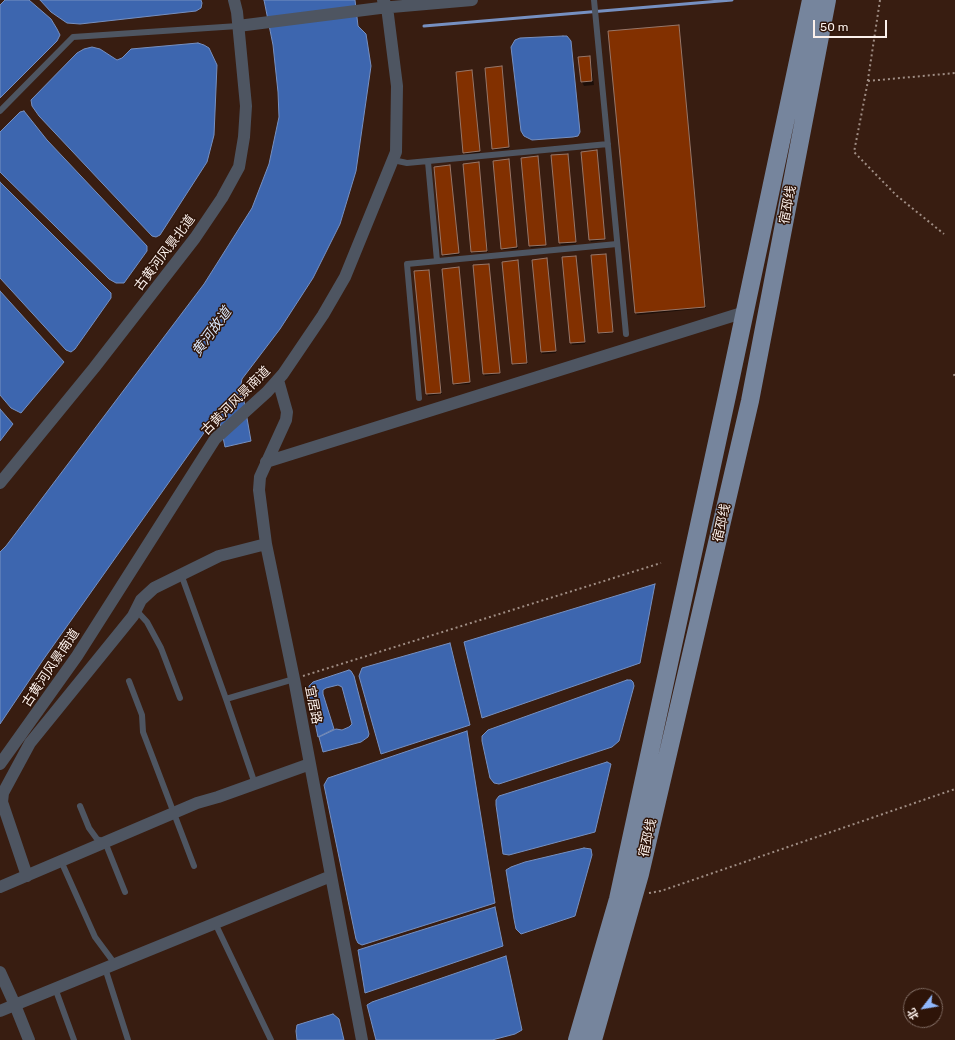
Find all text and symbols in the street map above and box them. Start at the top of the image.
scale bar [815,12,889,38]
text: 50 m [820,20,848,34]
street label: 宿邳线 [777,184,799,226]
street label: 古黄河风景北道 [131,212,199,294]
water label: 黄河故道 [189,304,235,360]
street label: 古黄河风景南道 [198,363,274,439]
street label: 宿邳线 [710,502,734,544]
street label: 古黄河风景南道 [19,626,83,710]
street label: 宜居路 [302,684,324,726]
street label: 宿邳线 [636,817,660,859]
north arrow [903,988,943,1028]
text: 北 [905,1006,922,1022]

